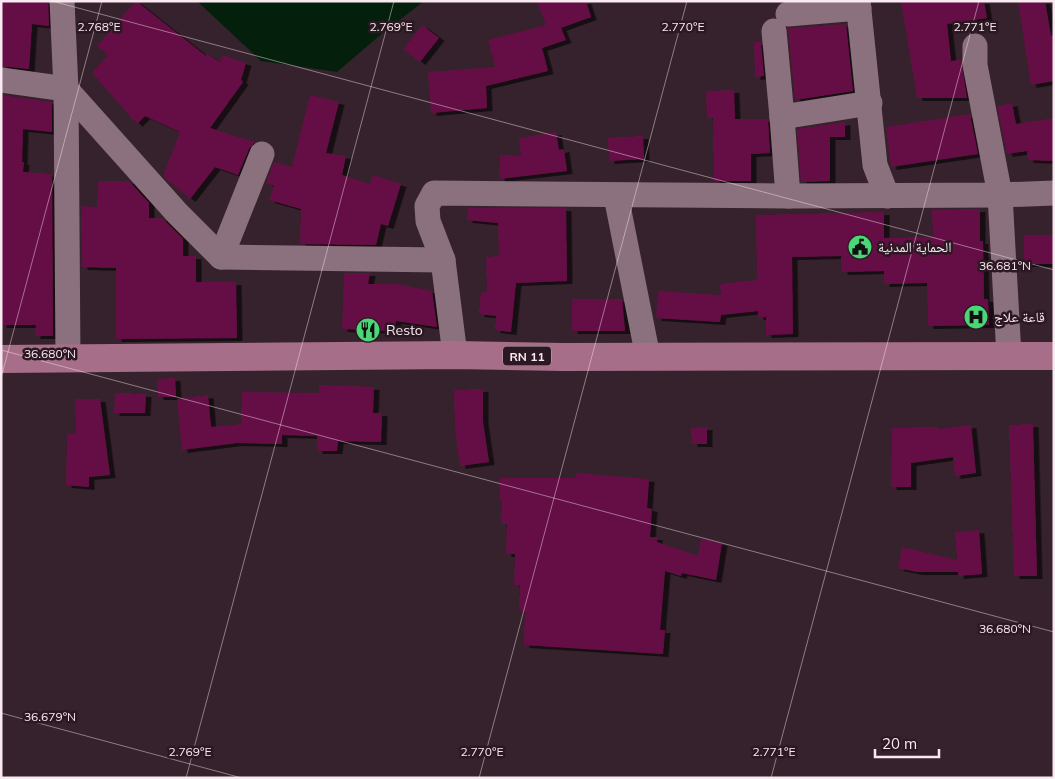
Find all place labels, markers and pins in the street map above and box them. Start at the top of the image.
public building icon: الحماية المدنية [847,234,873,260]
place label: الحماية المدنية [878,238,952,256]
hospital icon: قاعة علاج [963,304,989,330]
place label: قاعة علاج [994,308,1045,327]
restaurant icon: Resto [355,317,381,343]
place label: Resto [386,321,423,339]

